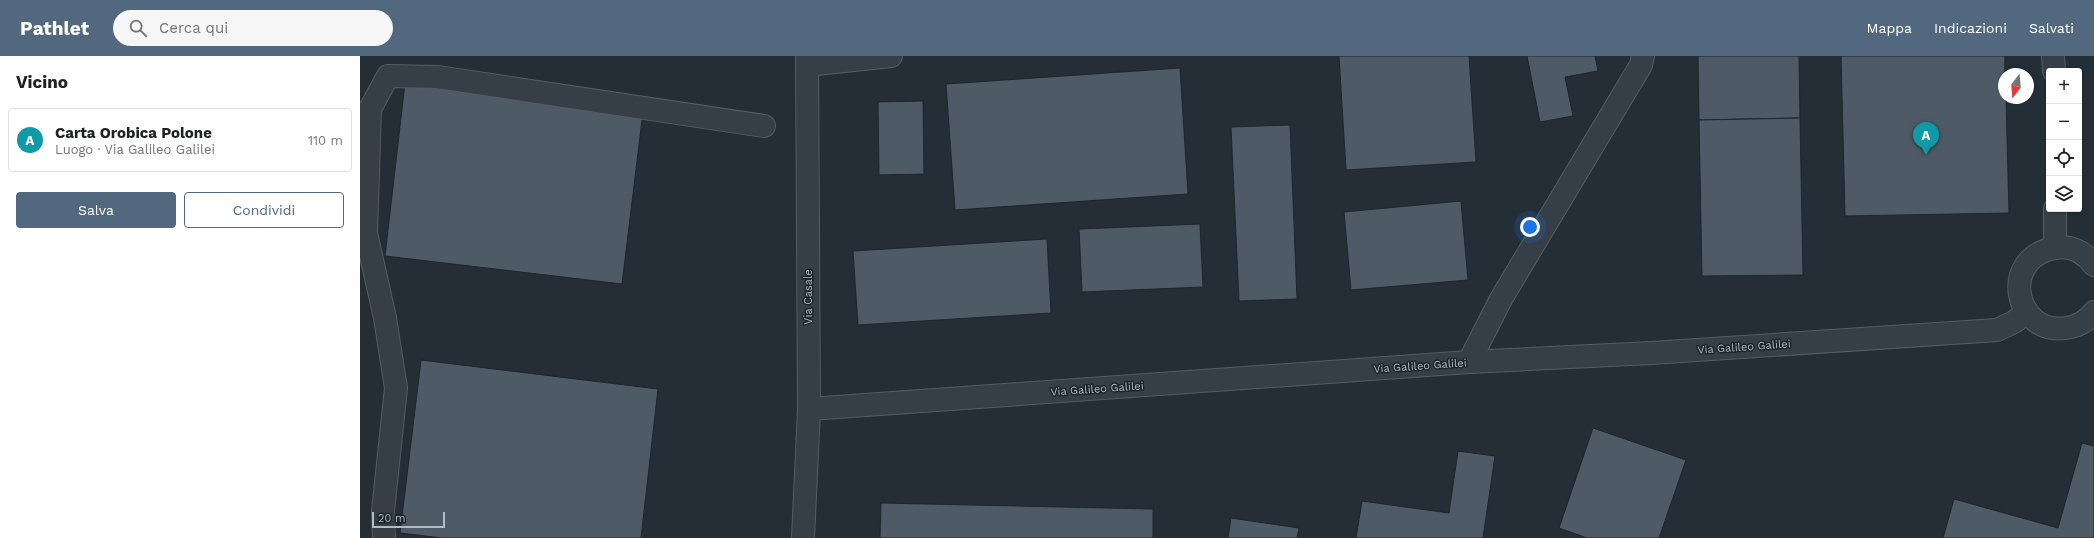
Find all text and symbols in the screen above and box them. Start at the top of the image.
search box [113,10,393,46]
text: Pathlet [20,17,89,40]
icon: search [127,17,149,39]
text: Cerca qui [159,19,228,37]
text: Mappa [1867,20,1912,36]
text: Indicazioni [1934,20,2007,36]
text: Salvati [2029,20,2074,36]
north arrow [1998,68,2034,104]
map controls [2046,68,2082,212]
button: + [2046,68,2082,104]
text: Vicino [16,72,68,92]
button: − [2046,104,2082,140]
pin: A [1913,122,1939,155]
text: Carta Orobica Polone [55,124,212,142]
text: A [26,133,34,148]
text: 110 m [308,133,343,148]
button: locate [2046,140,2082,176]
text: Luogo · Via Galileo Galilei [55,142,215,157]
button: layers [2046,176,2082,212]
button: Salva [16,192,176,228]
button: Condividi [184,192,344,228]
your location [1520,217,1540,237]
street label: Via Casale [802,269,815,325]
street label: Via Galileo Galilei [1697,337,1791,357]
street label: Via Galileo Galilei [1373,356,1467,376]
street label: Via Galileo Galilei [1050,379,1144,399]
scale bar [372,510,445,529]
text: 20 m [378,512,406,525]

